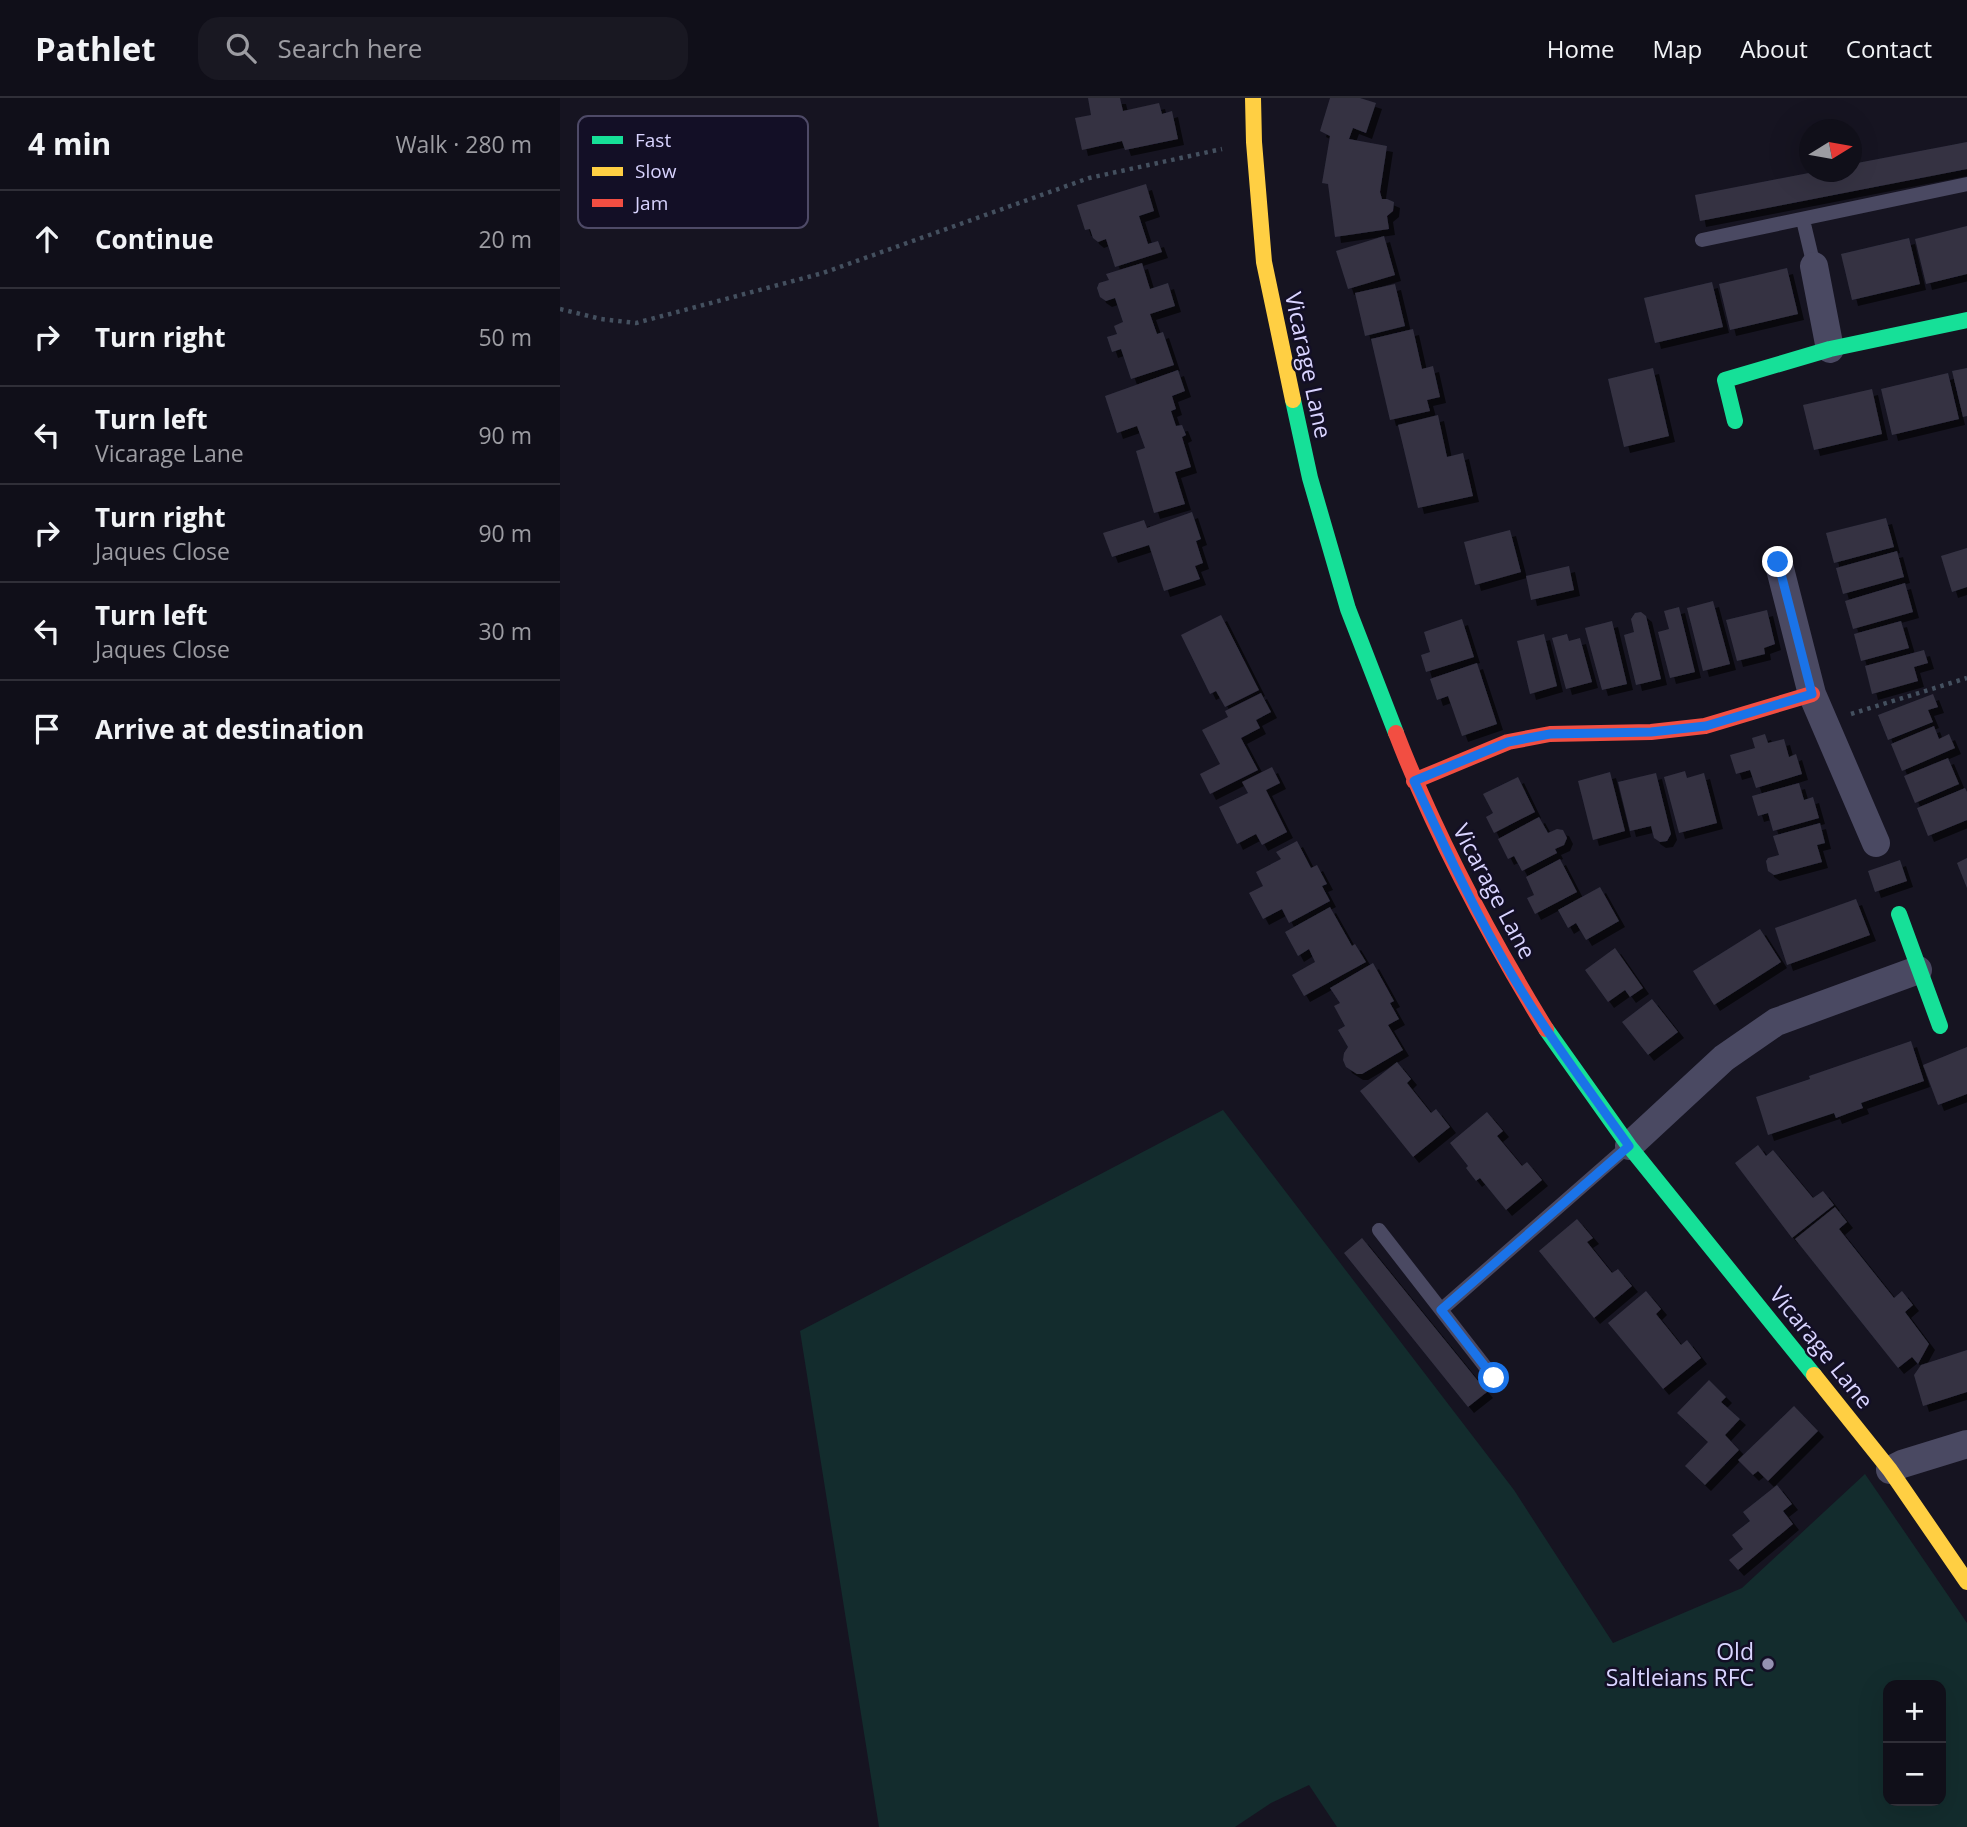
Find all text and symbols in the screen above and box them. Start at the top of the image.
search box [198,17,688,80]
text: Pathlet [35,26,156,71]
icon: search [222,29,260,67]
text: Search here [278,30,422,66]
text: Home [1547,32,1615,65]
text: Map [1653,32,1702,65]
text: About [1740,32,1808,65]
text: Contact [1846,32,1932,65]
legend [578,116,808,228]
north arrow [1799,119,1862,182]
text: 4 min [28,123,111,164]
text: Fast [635,127,671,153]
text: Walk · 280 m [395,128,532,160]
text: Slow [635,158,677,184]
text: Jam [633,190,668,216]
icon: ahead [28,220,66,258]
text: Continue [95,221,214,257]
text: 20 m [478,223,532,255]
street label: Vicarage Lane [1278,289,1340,441]
icon: right [28,318,66,356]
text: Turn right [95,319,226,355]
text: 50 m [478,321,532,353]
text: Turn left [95,401,207,437]
icon: left [28,416,66,454]
text: 90 m [478,419,532,451]
text: Vicarage Lane [95,437,244,469]
text: Turn right [95,499,226,535]
icon: right [28,514,66,552]
text: 90 m [478,517,532,549]
text: Jaques Close [95,535,230,567]
route end [1762,546,1793,577]
text: Turn left [95,597,207,633]
icon: left [28,612,66,650]
text: 30 m [478,615,532,647]
text: Jaques Close [95,633,230,665]
icon: arrive [28,710,66,748]
text: Arrive at destination [95,711,364,747]
street label: Vicarage Lane [1446,818,1544,964]
street label: Vicarage Lane [1763,1279,1881,1415]
route start [1478,1362,1509,1393]
place label: Old Saltleians RFC [1606,1635,1754,1693]
marker: Old Saltleians RFC [1760,1656,1776,1672]
map controls [1883,1680,1946,1806]
button: + [1883,1680,1946,1743]
button: − [1883,1743,1946,1806]

